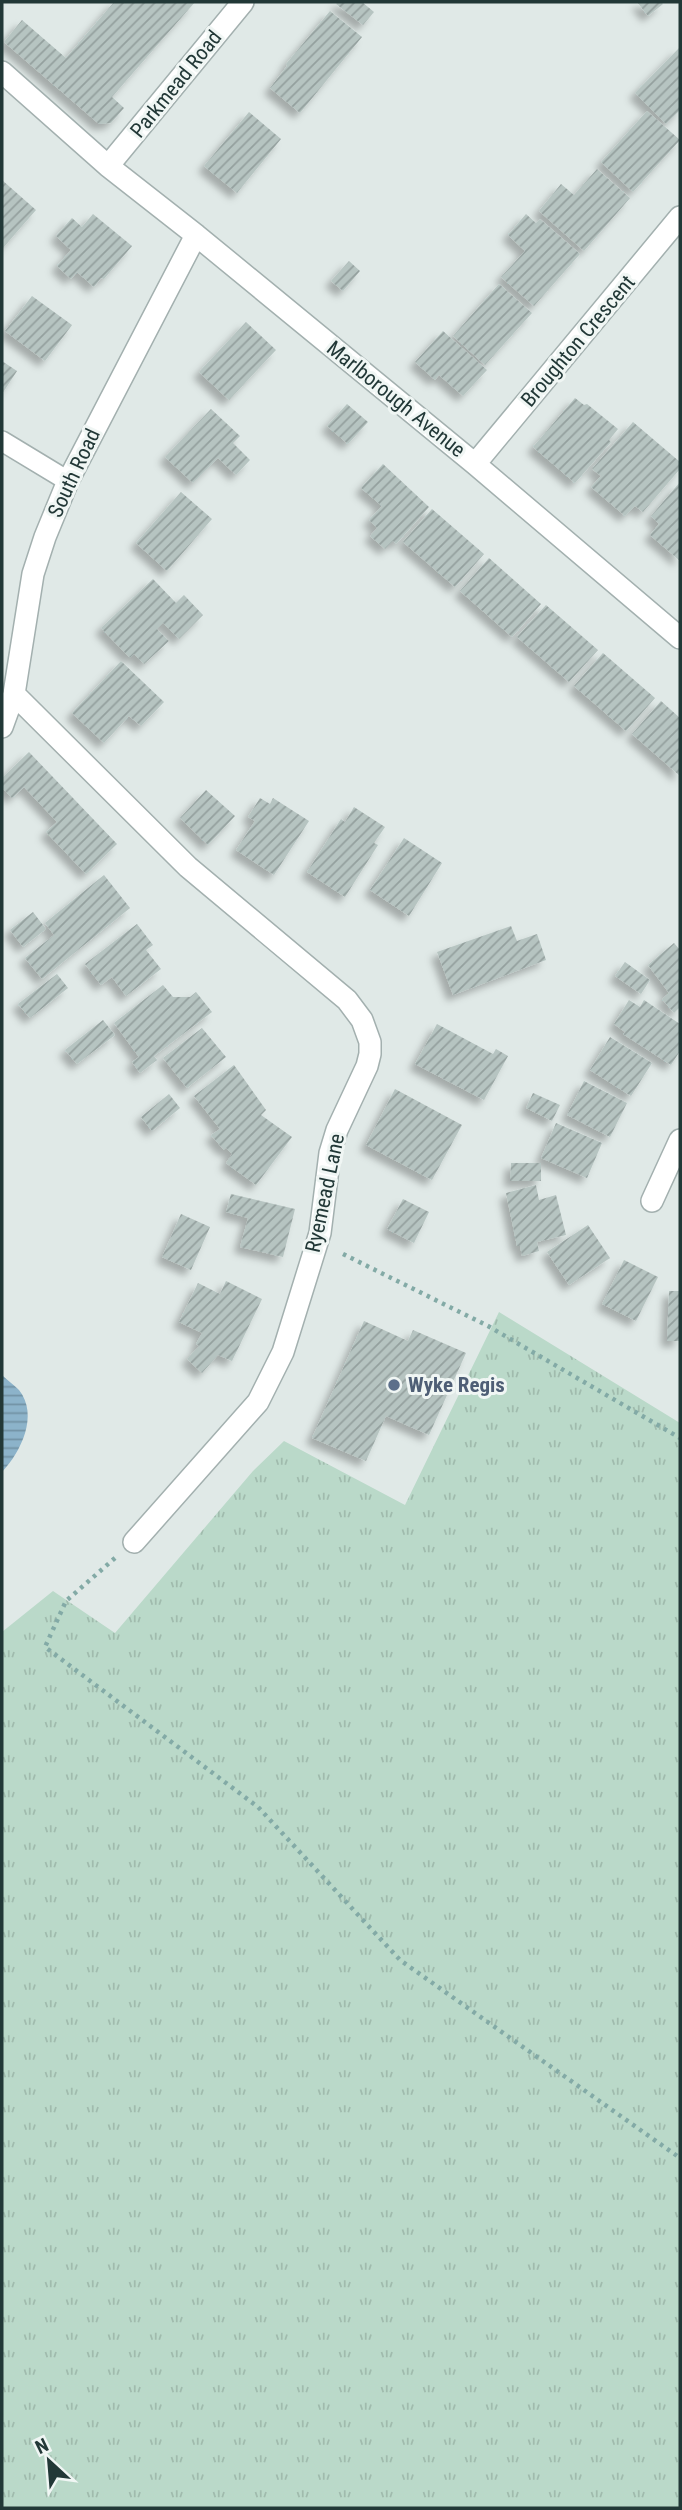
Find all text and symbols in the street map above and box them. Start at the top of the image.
street label: Parkmead Road [126,26,226,142]
street label: Broughton Crescent [516,271,640,411]
street label: Marlborough Avenue [322,336,470,462]
street label: South Road [43,425,105,521]
street label: Ryemead Lane [301,1131,349,1254]
place label: Wyke Regis [408,1373,505,1397]
marker: Wyke Regis [386,1377,402,1393]
north arrow [14,2426,84,2496]
text: N [31,2433,52,2459]

